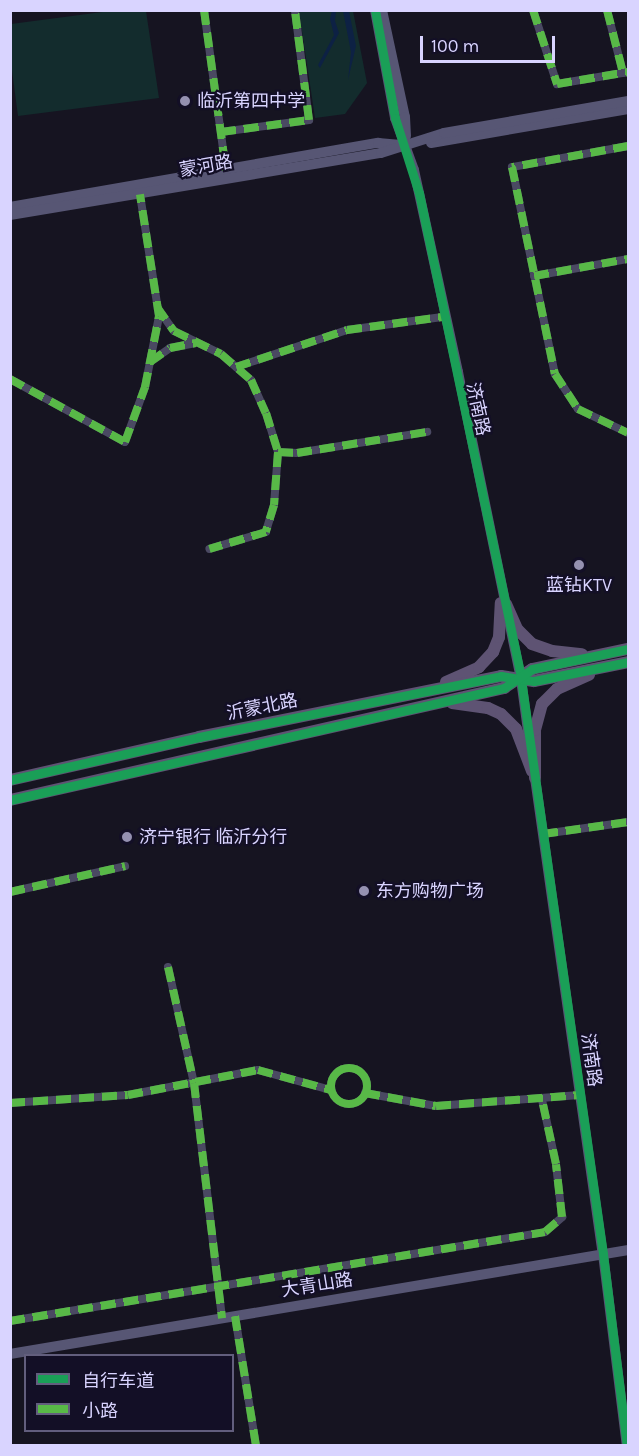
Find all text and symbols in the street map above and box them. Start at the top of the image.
scale bar [423,24,558,62]
text: 100 m [431,35,479,57]
place label: 临沂第四中学 [197,90,305,112]
marker: 临沂第四中学 [178,94,192,108]
street label: 蒙河路 [178,151,234,181]
street label: 济南路 [462,380,494,438]
marker: 蓝钻KTV [572,558,586,572]
place label: 蓝钻KTV [546,574,612,596]
street label: 沂蒙北路 [225,690,299,724]
place label: 济宁银行 临沂分行 [139,826,287,848]
marker: 济宁银行 临沂分行 [120,830,134,844]
place label: 东方购物广场 [376,880,484,902]
marker: 东方购物广场 [357,884,371,898]
street label: 济南路 [577,1032,605,1088]
street label: 大青山路 [280,1269,354,1301]
legend [24,1354,234,1432]
text: 自行车道 [82,1370,154,1392]
text: 小路 [82,1400,118,1422]

